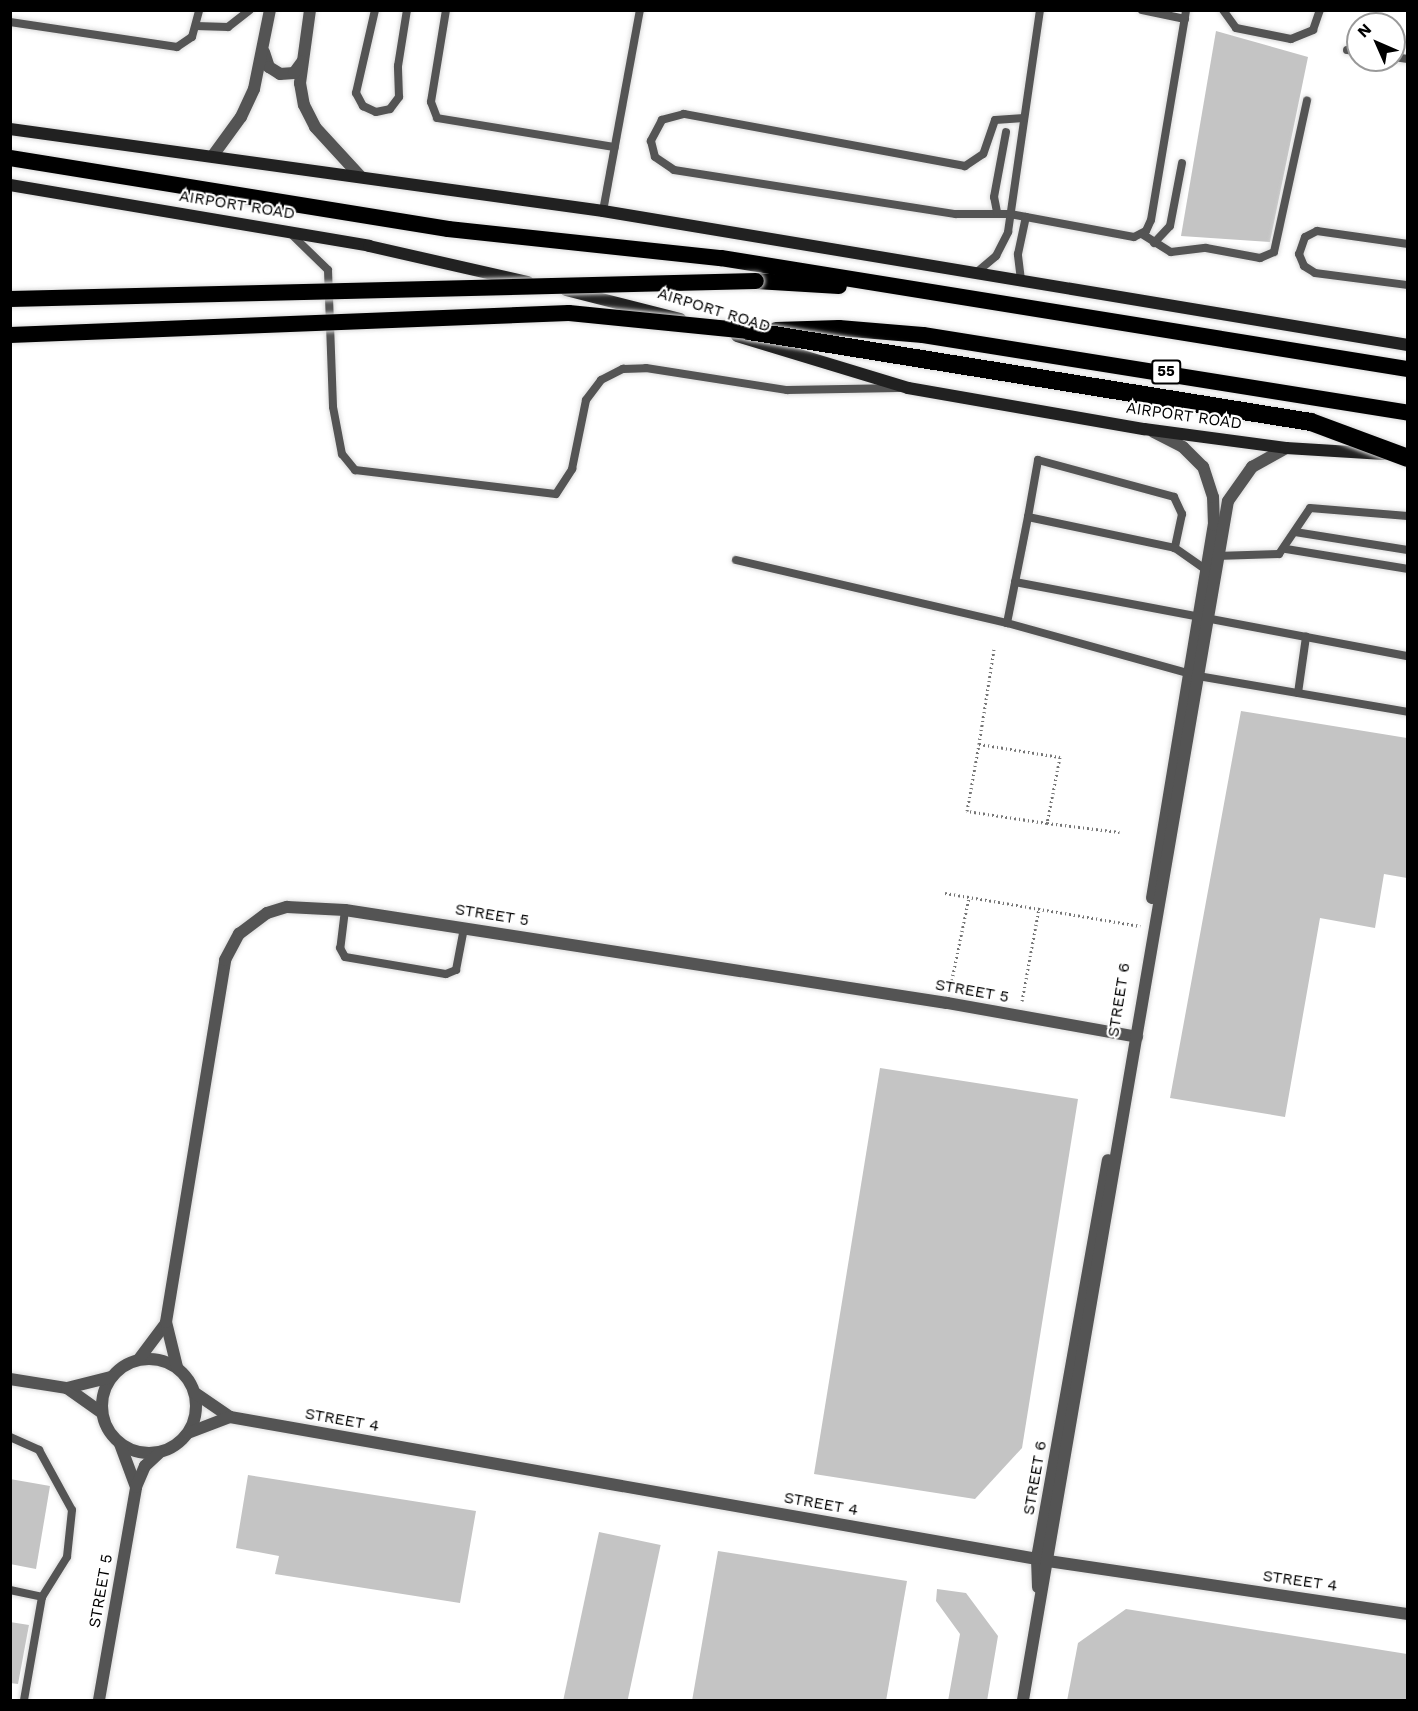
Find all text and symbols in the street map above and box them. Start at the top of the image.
north arrow [1346,12,1406,72]
text: N [1353,19,1375,41]
street label: AIRPORT ROAD [178,186,296,224]
street label: AIRPORT ROAD [655,284,773,336]
road number: 55 [1151,360,1181,384]
street label: AIRPORT ROAD [1125,398,1243,434]
street label: STREET 5 [453,900,531,930]
street label: STREET 6 [1104,961,1134,1039]
street label: STREET 5 [933,975,1011,1007]
street label: STREET 4 [303,1404,381,1436]
street label: STREET 6 [1019,1439,1051,1517]
street label: STREET 4 [782,1488,860,1520]
street label: STREET 5 [85,1552,117,1630]
street label: STREET 4 [1261,1566,1339,1596]

